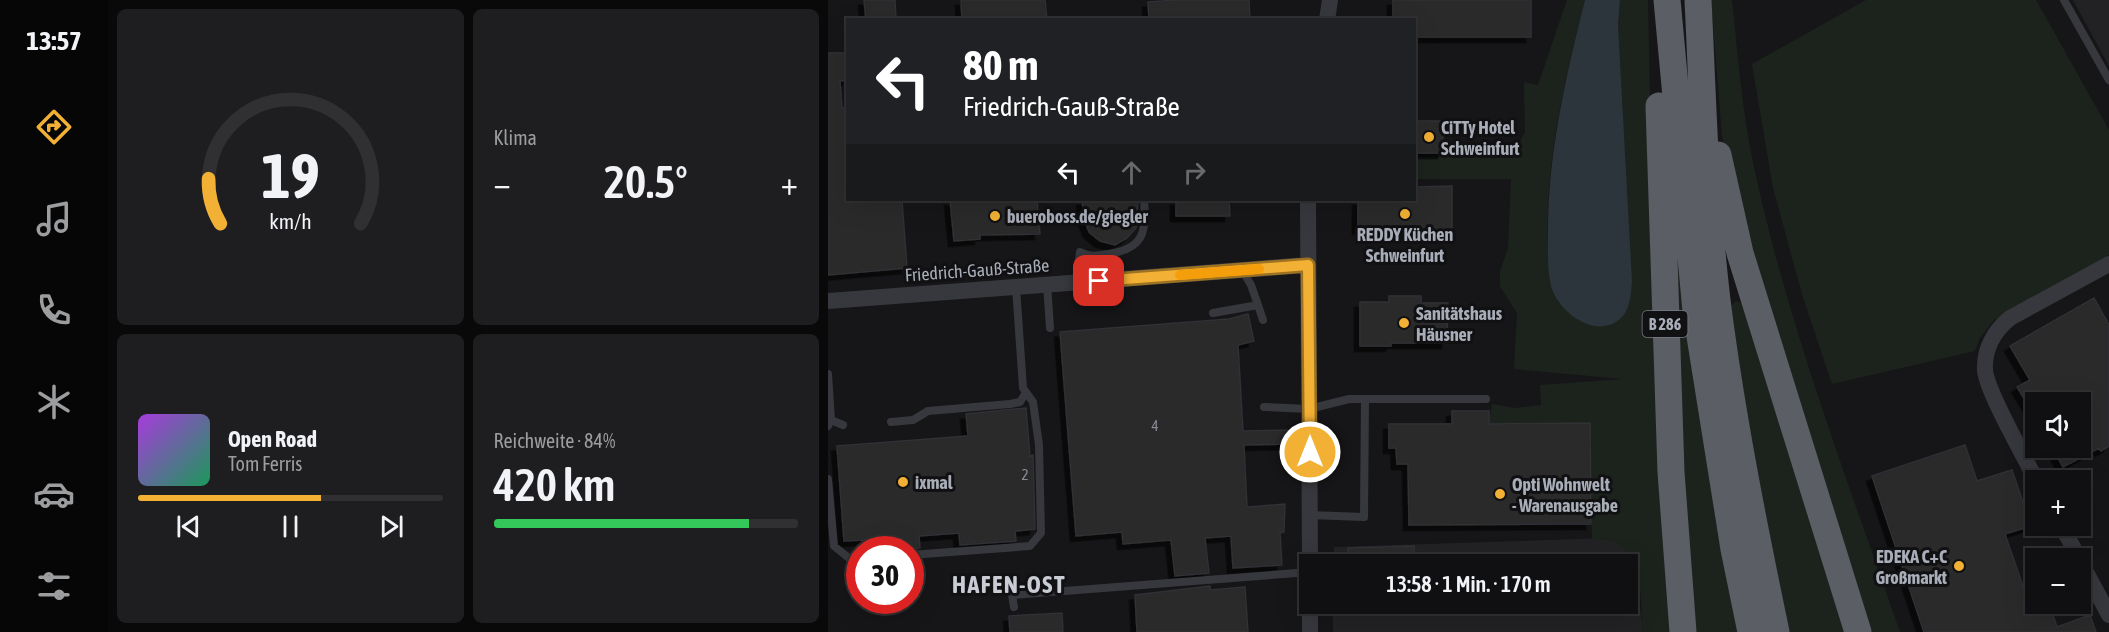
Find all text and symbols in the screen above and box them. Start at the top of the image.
text: 13:57 [26,25,82,56]
text: 80 m [963,41,1038,89]
icon: left [864,42,942,120]
text: Friedrich-Gauß-Straße [963,91,1180,122]
icon: directions [33,106,75,148]
place label: CiTTy Hotel Schweinfurt [1441,117,1520,159]
text: Klima [494,126,537,149]
marker: CiTTy Hotel Schweinfurt [1422,130,1436,144]
text: 19 [261,140,320,211]
text: 20.5° [604,156,688,208]
icon: left [1052,156,1085,189]
icon: ahead [1115,156,1148,189]
icon: right [1178,156,1211,189]
text: − [494,164,511,202]
text: + [781,164,798,202]
icon: music [33,198,75,240]
place label: bueroboss.de/giegler [1007,206,1148,227]
marker: REDDY Küchen Schweinfurt [1398,207,1412,221]
text: km/h [269,209,312,234]
marker: bueroboss.de/giegler [988,209,1002,223]
place label: REDDY Küchen Schweinfurt [1357,224,1453,266]
street label: Friedrich-Gauß-Straße [904,254,1050,286]
pin [1073,255,1124,306]
icon: arrive [1082,264,1115,297]
icon: phone [33,289,75,331]
place label: Sanitätshaus Häusner [1416,303,1503,345]
road number: B 286 [1642,311,1688,337]
marker: Sanitätshaus Häusner [1397,316,1411,330]
icon: climate [33,381,75,423]
map controls [2025,392,2091,614]
button: sound [2025,392,2091,458]
house number: 4 [1151,417,1159,434]
position arrow [1278,420,1342,484]
text: Open Road [228,426,317,452]
text: Reichweite · 84% [494,429,615,452]
text: Tom Ferris [228,452,302,475]
text: 420 km [494,459,615,511]
house number: 2 [1021,466,1029,483]
button: + [2025,470,2091,536]
place label: ixmal [915,472,953,493]
icon: car [33,473,75,515]
place label: Opti Wohnwelt - Warenausgabe [1512,474,1618,516]
marker: ixmal [896,475,910,489]
marker: Opti Wohnwelt - Warenausgabe [1493,487,1507,501]
icon: previous [172,510,205,543]
icon: pause [274,510,307,543]
icon: next [375,510,408,543]
speed limit sign: 30 [846,536,924,614]
place label: EDEKA C+C Großmarkt [1875,546,1948,588]
button: − [2025,548,2091,614]
marker: EDEKA C+C Großmarkt [1952,559,1966,573]
icon: filters [33,565,75,607]
district label: HAFEN-OST [952,571,1066,598]
text: 13:58 · 1 Min. · 170 m [1386,571,1551,597]

